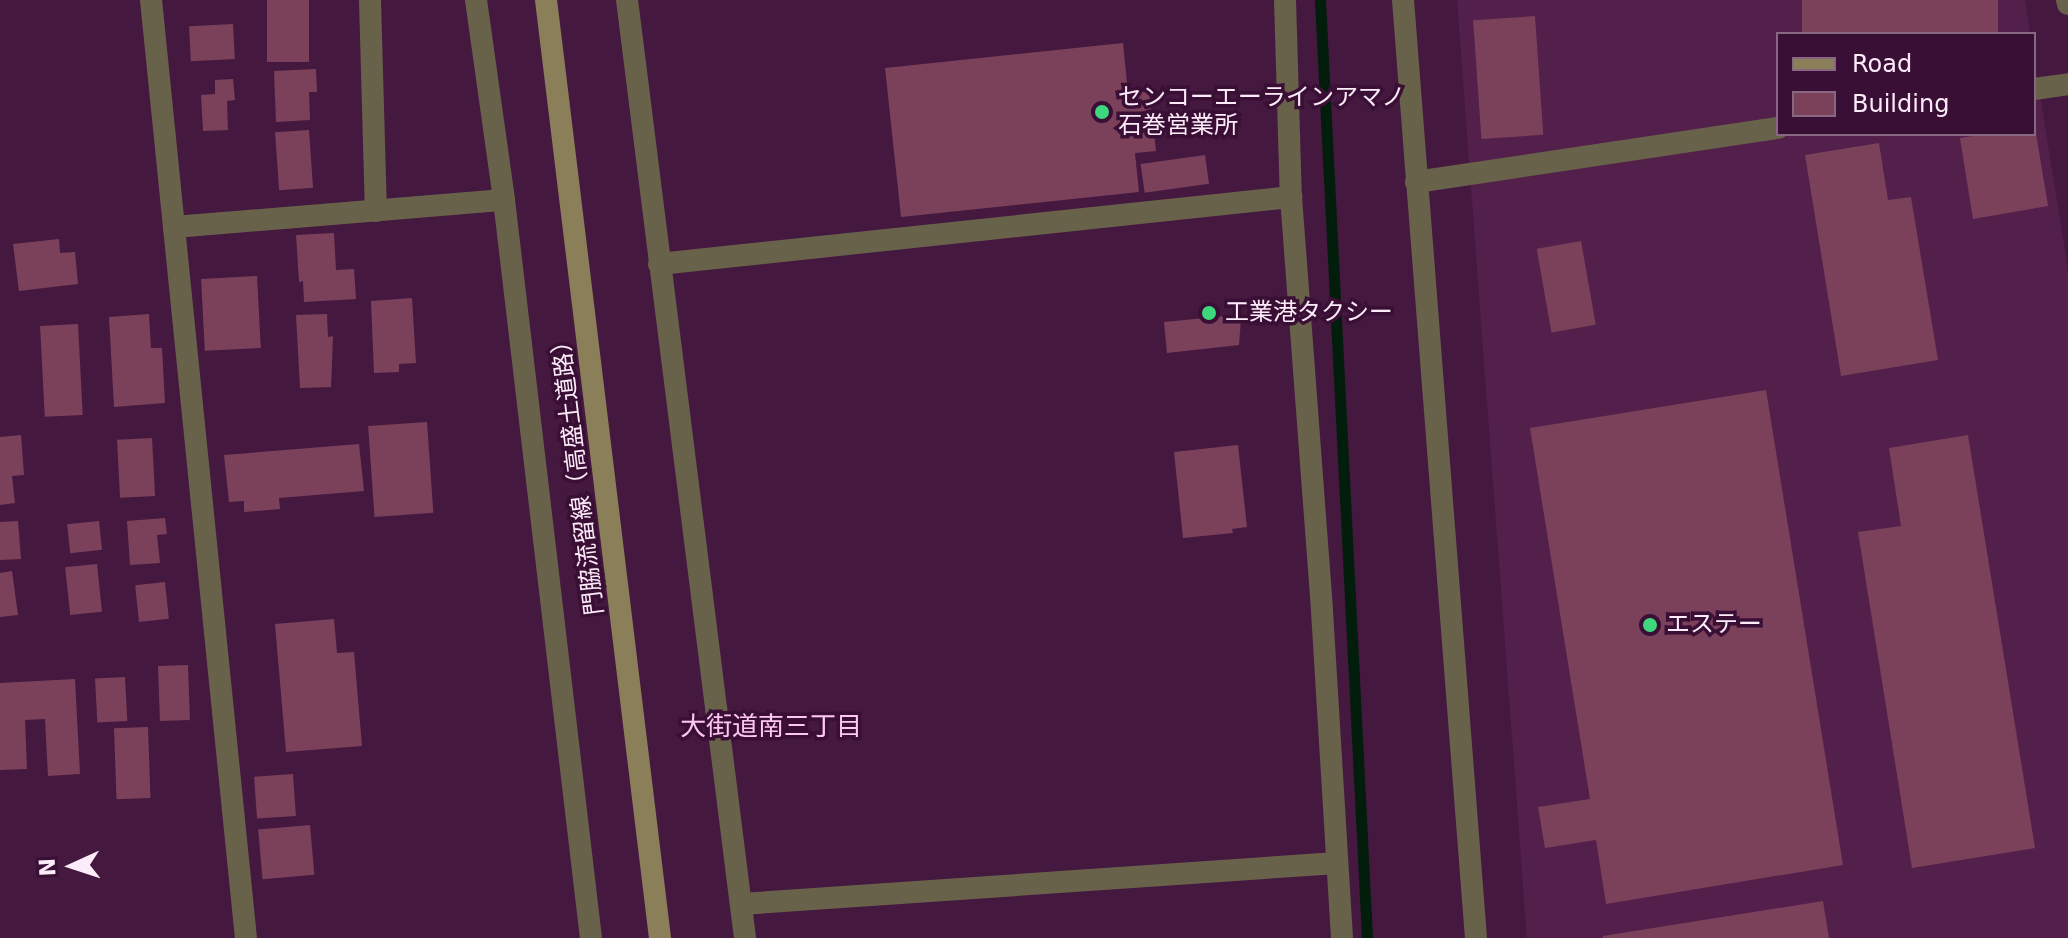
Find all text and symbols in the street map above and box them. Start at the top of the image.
legend [1776,32,2036,136]
text: Road [1852,50,1912,78]
place label: センコーエーラインアマノ 石巻営業所 [1118,84,1406,140]
text: Building [1852,90,1949,118]
marker: センコーエーラインアマノ 石巻営業所 [1093,103,1111,121]
place label: 工業港タクシー [1225,299,1393,327]
marker: 工業港タクシー [1200,304,1218,322]
street label: 門脇流留線（高盛土道路） [546,327,610,617]
place label: エステー [1666,611,1762,639]
marker: エステー [1641,616,1659,634]
district label: 大街道南三丁目 [680,711,862,743]
north arrow [32,826,112,906]
text: N [35,857,60,877]

